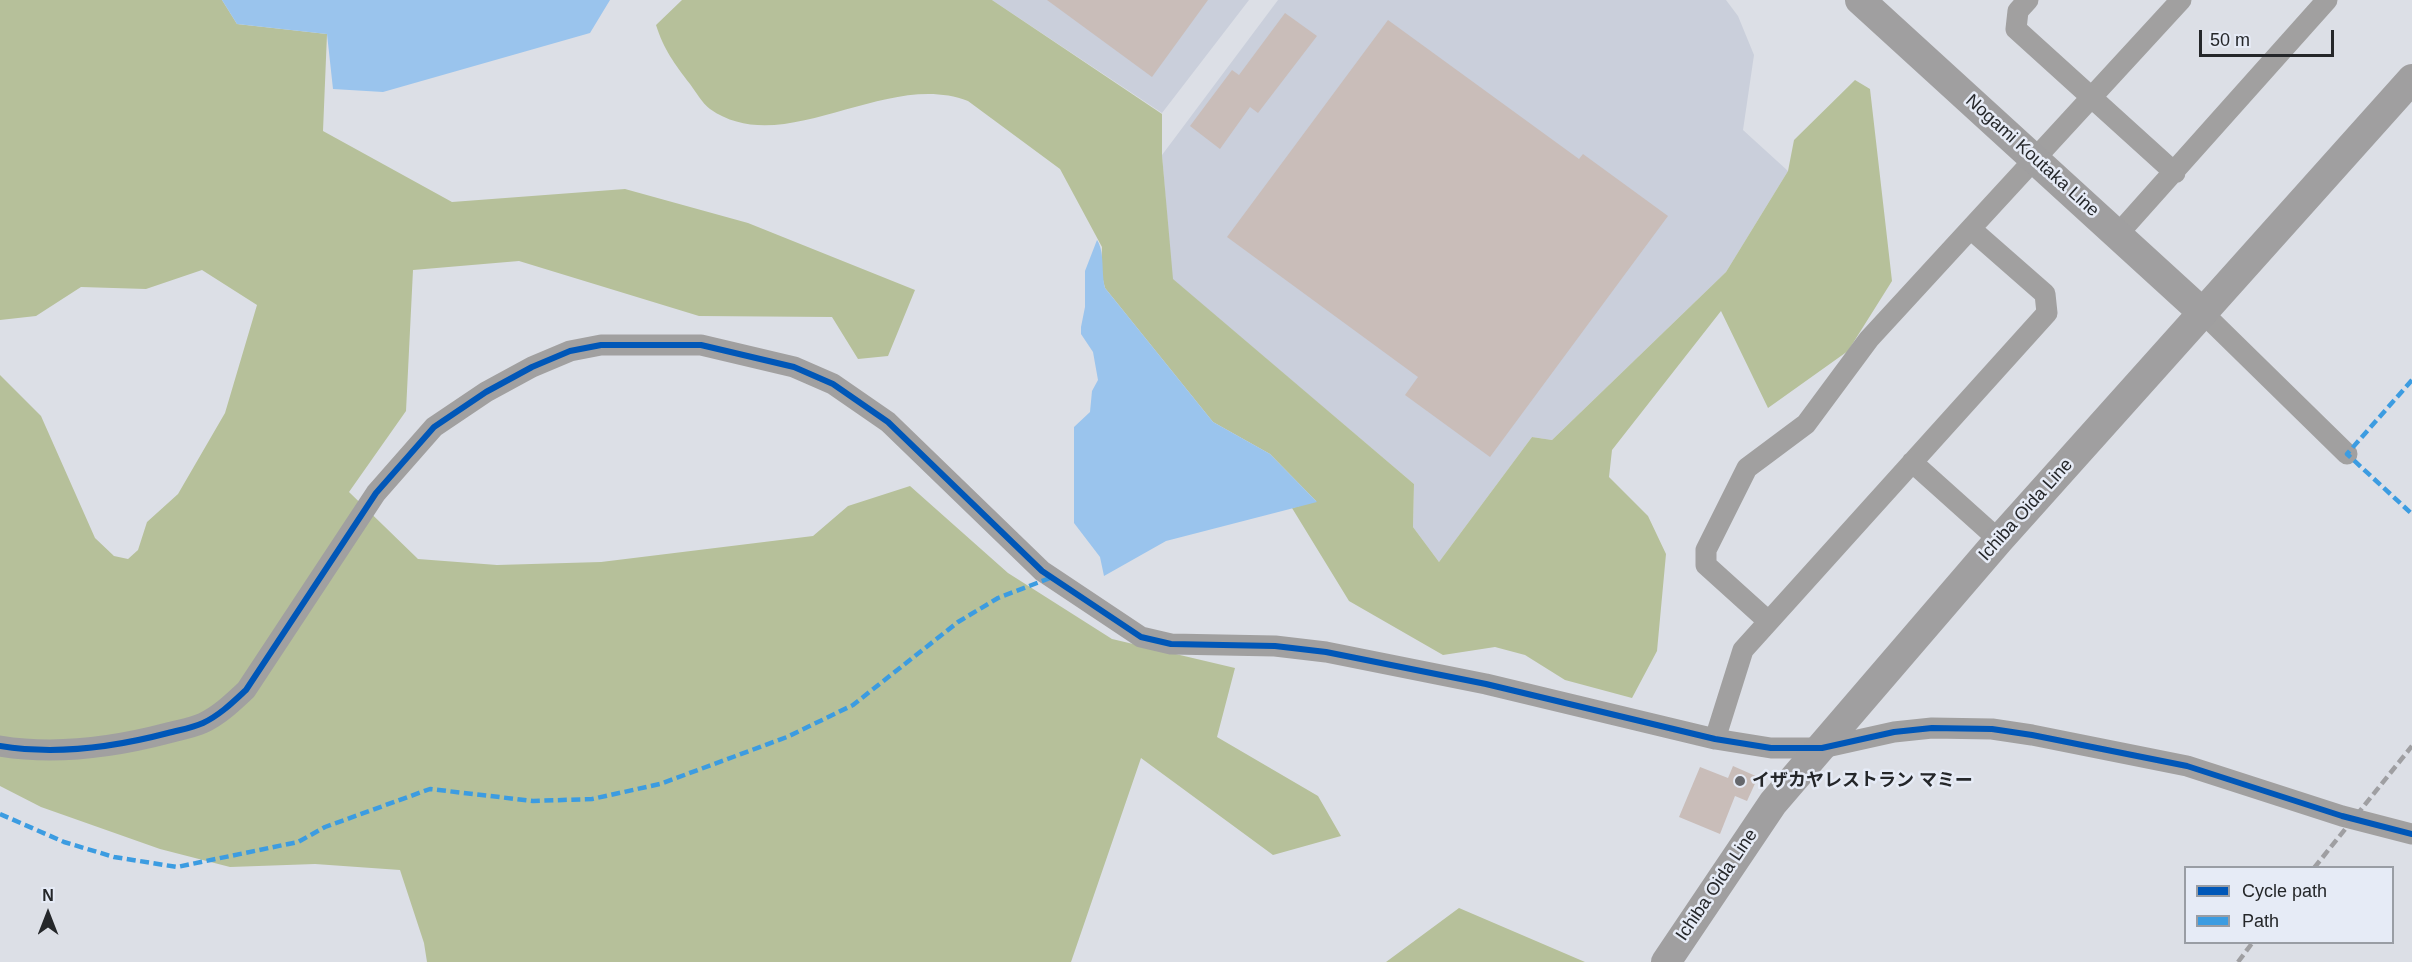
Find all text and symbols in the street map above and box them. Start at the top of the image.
scale bar [2202,18,2337,56]
text: 50 m [2210,30,2250,50]
street label: Nogami Koutaka Line [1961,90,2103,222]
street label: Ichiba Oida Line [1974,454,2078,566]
place label: イザカヤレストラン マミー [1752,770,1973,792]
marker: イザカヤレストラン マミー [1733,774,1747,788]
street label: Ichiba Oida Line [1672,825,1762,945]
legend [2184,866,2394,944]
text: Cycle path [2242,881,2327,901]
north arrow [18,884,78,944]
text: N [42,887,54,904]
text: Path [2242,911,2279,931]

